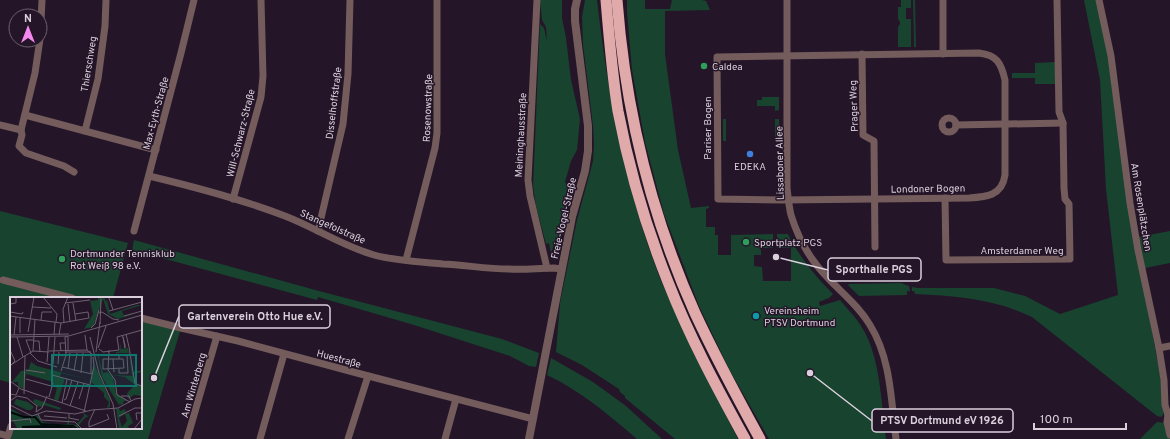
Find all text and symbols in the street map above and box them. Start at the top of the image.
north arrow [8,8,48,48]
text: N [24,12,32,26]
street label: Thierschweg [79,35,100,93]
marker: Caldea [699,61,709,71]
place label: Caldea [712,61,743,74]
street label: Disselhoffstraße [324,66,345,140]
street label: Rosenowstraße [421,74,436,142]
street label: Max-Eyth-Straße [140,75,172,151]
street label: Prager Weg [847,80,862,132]
street label: Will-Schwarz-Straße [224,88,259,179]
street label: Meininghausstraße [513,92,530,178]
street label: Pariser Bogen [702,96,715,160]
street label: Lissaboner Allee [773,126,788,200]
marker: EDEKA [745,149,755,159]
place label: EDEKA [734,161,766,174]
street label: Am Rosenplätzchen [1127,162,1154,252]
street label: Freie-Vogel-Straße [549,176,580,260]
street label: Londoner Bogen [891,182,965,197]
street label: Stangefolstraße [297,207,367,248]
marker: Sportplatz PGS [741,237,751,247]
place label: Sportplatz PGS [754,237,822,250]
street label: Amsterdamer Weg [980,245,1064,258]
place label: Dortmunder Tennisklub Rot Weiß 98 e.V. [70,248,175,273]
marker: Dortmunder Tennisklub Rot Weiß 98 e.V. [57,254,67,264]
callout: Sporthalle PGS [828,258,921,281]
text: Sporthalle PGS [835,263,913,277]
inset map [10,297,142,429]
callout: Gartenverein Otto Hue e.V. [179,305,330,328]
place label: Vereinsheim PTSV Dortmund [764,305,835,330]
text: Gartenverein Otto Hue e.V. [187,310,323,324]
marker: Vereinsheim PTSV Dortmund [751,311,761,321]
street label: Huestraße [315,347,362,372]
street label: Am Winterberg [179,351,210,420]
scale bar [1034,405,1126,431]
callout: PTSV Dortmund eV 1926 [872,409,1013,432]
text: 100 m [1040,412,1073,428]
text: PTSV Dortmund eV 1926 [880,414,1004,428]

